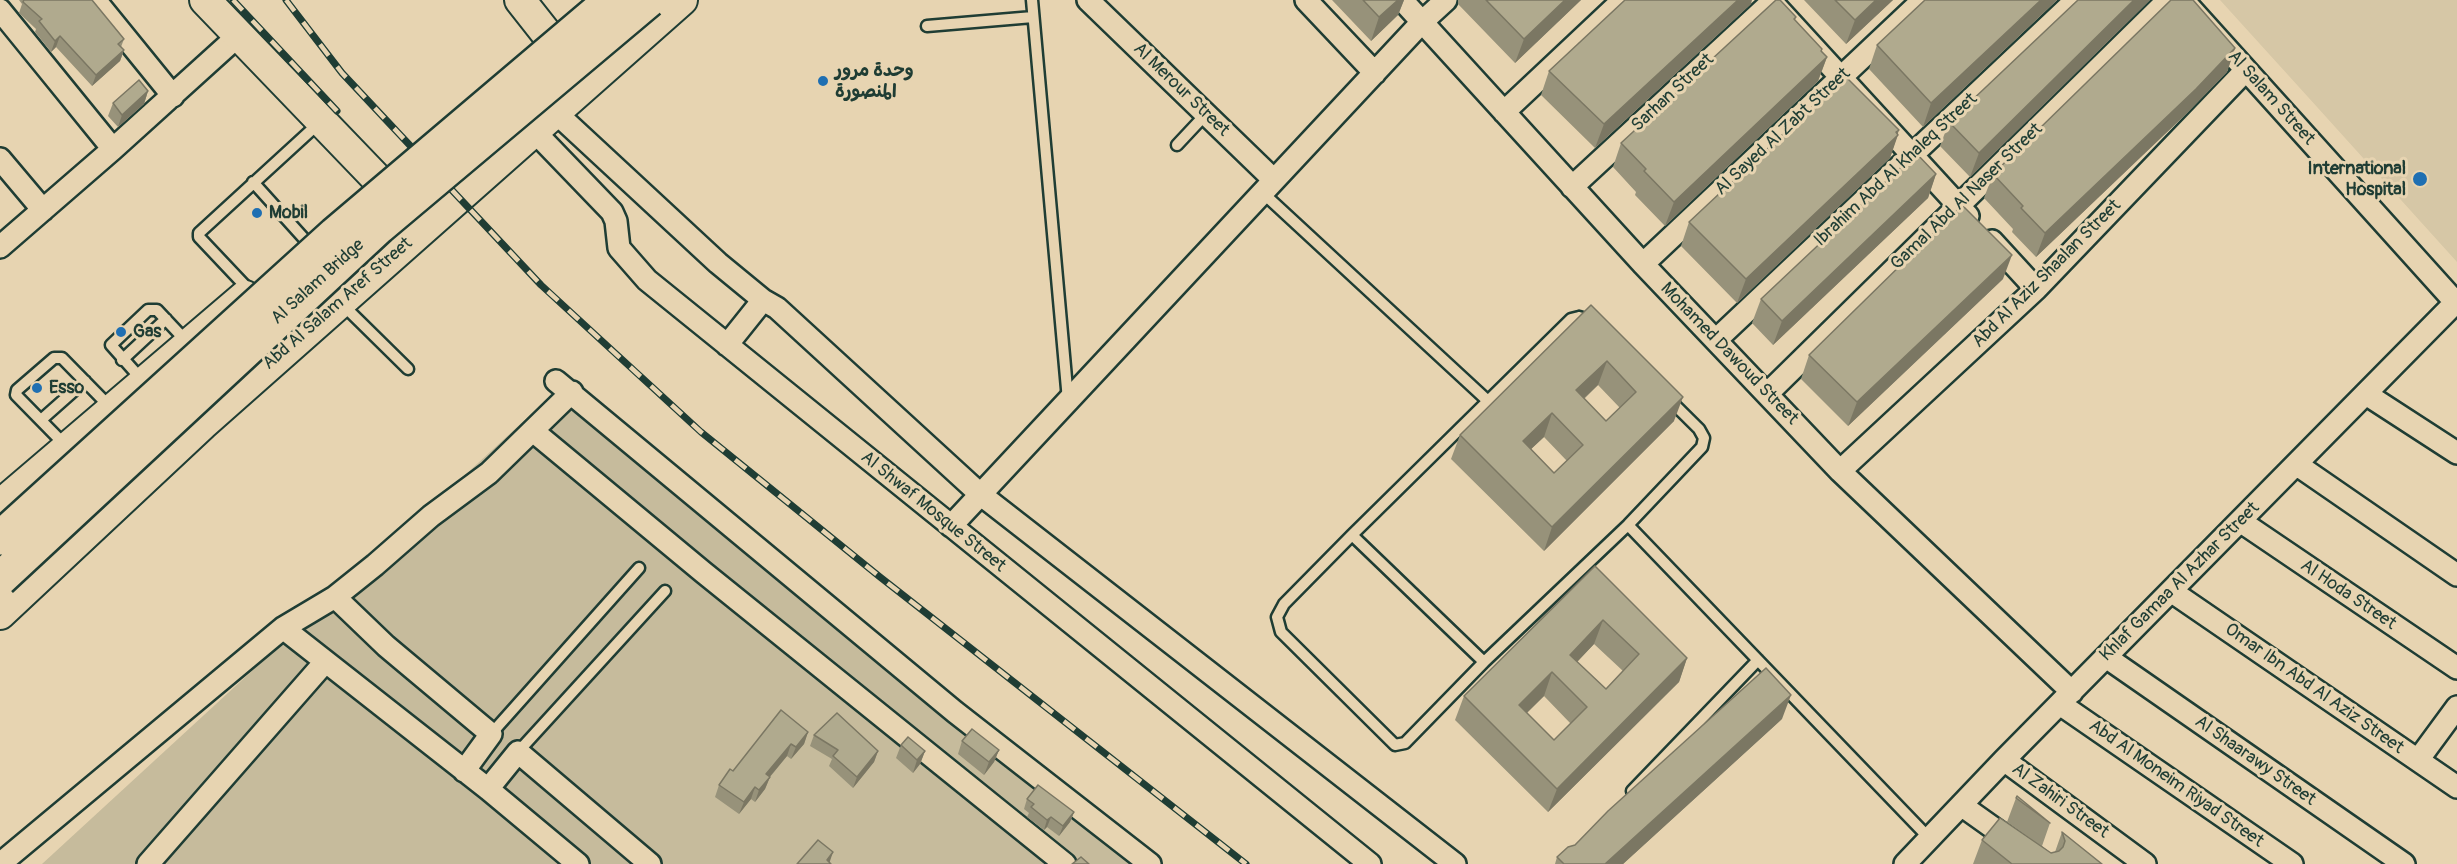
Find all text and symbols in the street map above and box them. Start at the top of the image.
street label: Al Merour Street [1128,39,1234,141]
street label: Al Salam Street [2223,46,2319,150]
street label: Sarhan Street [1627,49,1719,137]
place label: وحدة مرور المنصورة [835,60,914,103]
street label: Al Sayed Al Zabt Street [1711,64,1855,200]
marker: وحدة مرور المنصورة [816,74,830,88]
street label: Ibrahim Abd Al Khaleq Street [1810,89,1982,251]
street label: Gamal Abd Al Naser Street [1887,119,2047,275]
place label: International Hospital [2308,158,2406,201]
marker: International Hospital [2411,170,2429,188]
street label: Abd Al Aziz Shaalan Street [1968,195,2126,353]
place label: Mobil [269,202,308,224]
marker: Mobil [250,206,264,220]
street label: Abd Al Salam Aref Street [259,233,417,375]
street label: Al Salam Bridge [267,235,369,329]
street label: Mohamed Dawoud Street [1656,278,1802,430]
place label: Gas [133,321,161,343]
marker: Gas [114,325,128,339]
place label: Esso [49,377,84,399]
marker: Esso [30,381,44,395]
street label: Al Shwaf Mosque Street [856,447,1010,577]
street label: Khlaf Gamaa Al Azhar Street [2096,498,2264,666]
street label: Al Hoda Street [2296,555,2400,635]
street label: Omar Ibn Abd Al Aziz Street [2220,619,2408,759]
street label: Al Shaarawy Street [2190,711,2320,811]
street label: Abd Al Moneim Riyad Street [2084,715,2268,853]
street label: Al Zahiri Street [2007,759,2113,843]

